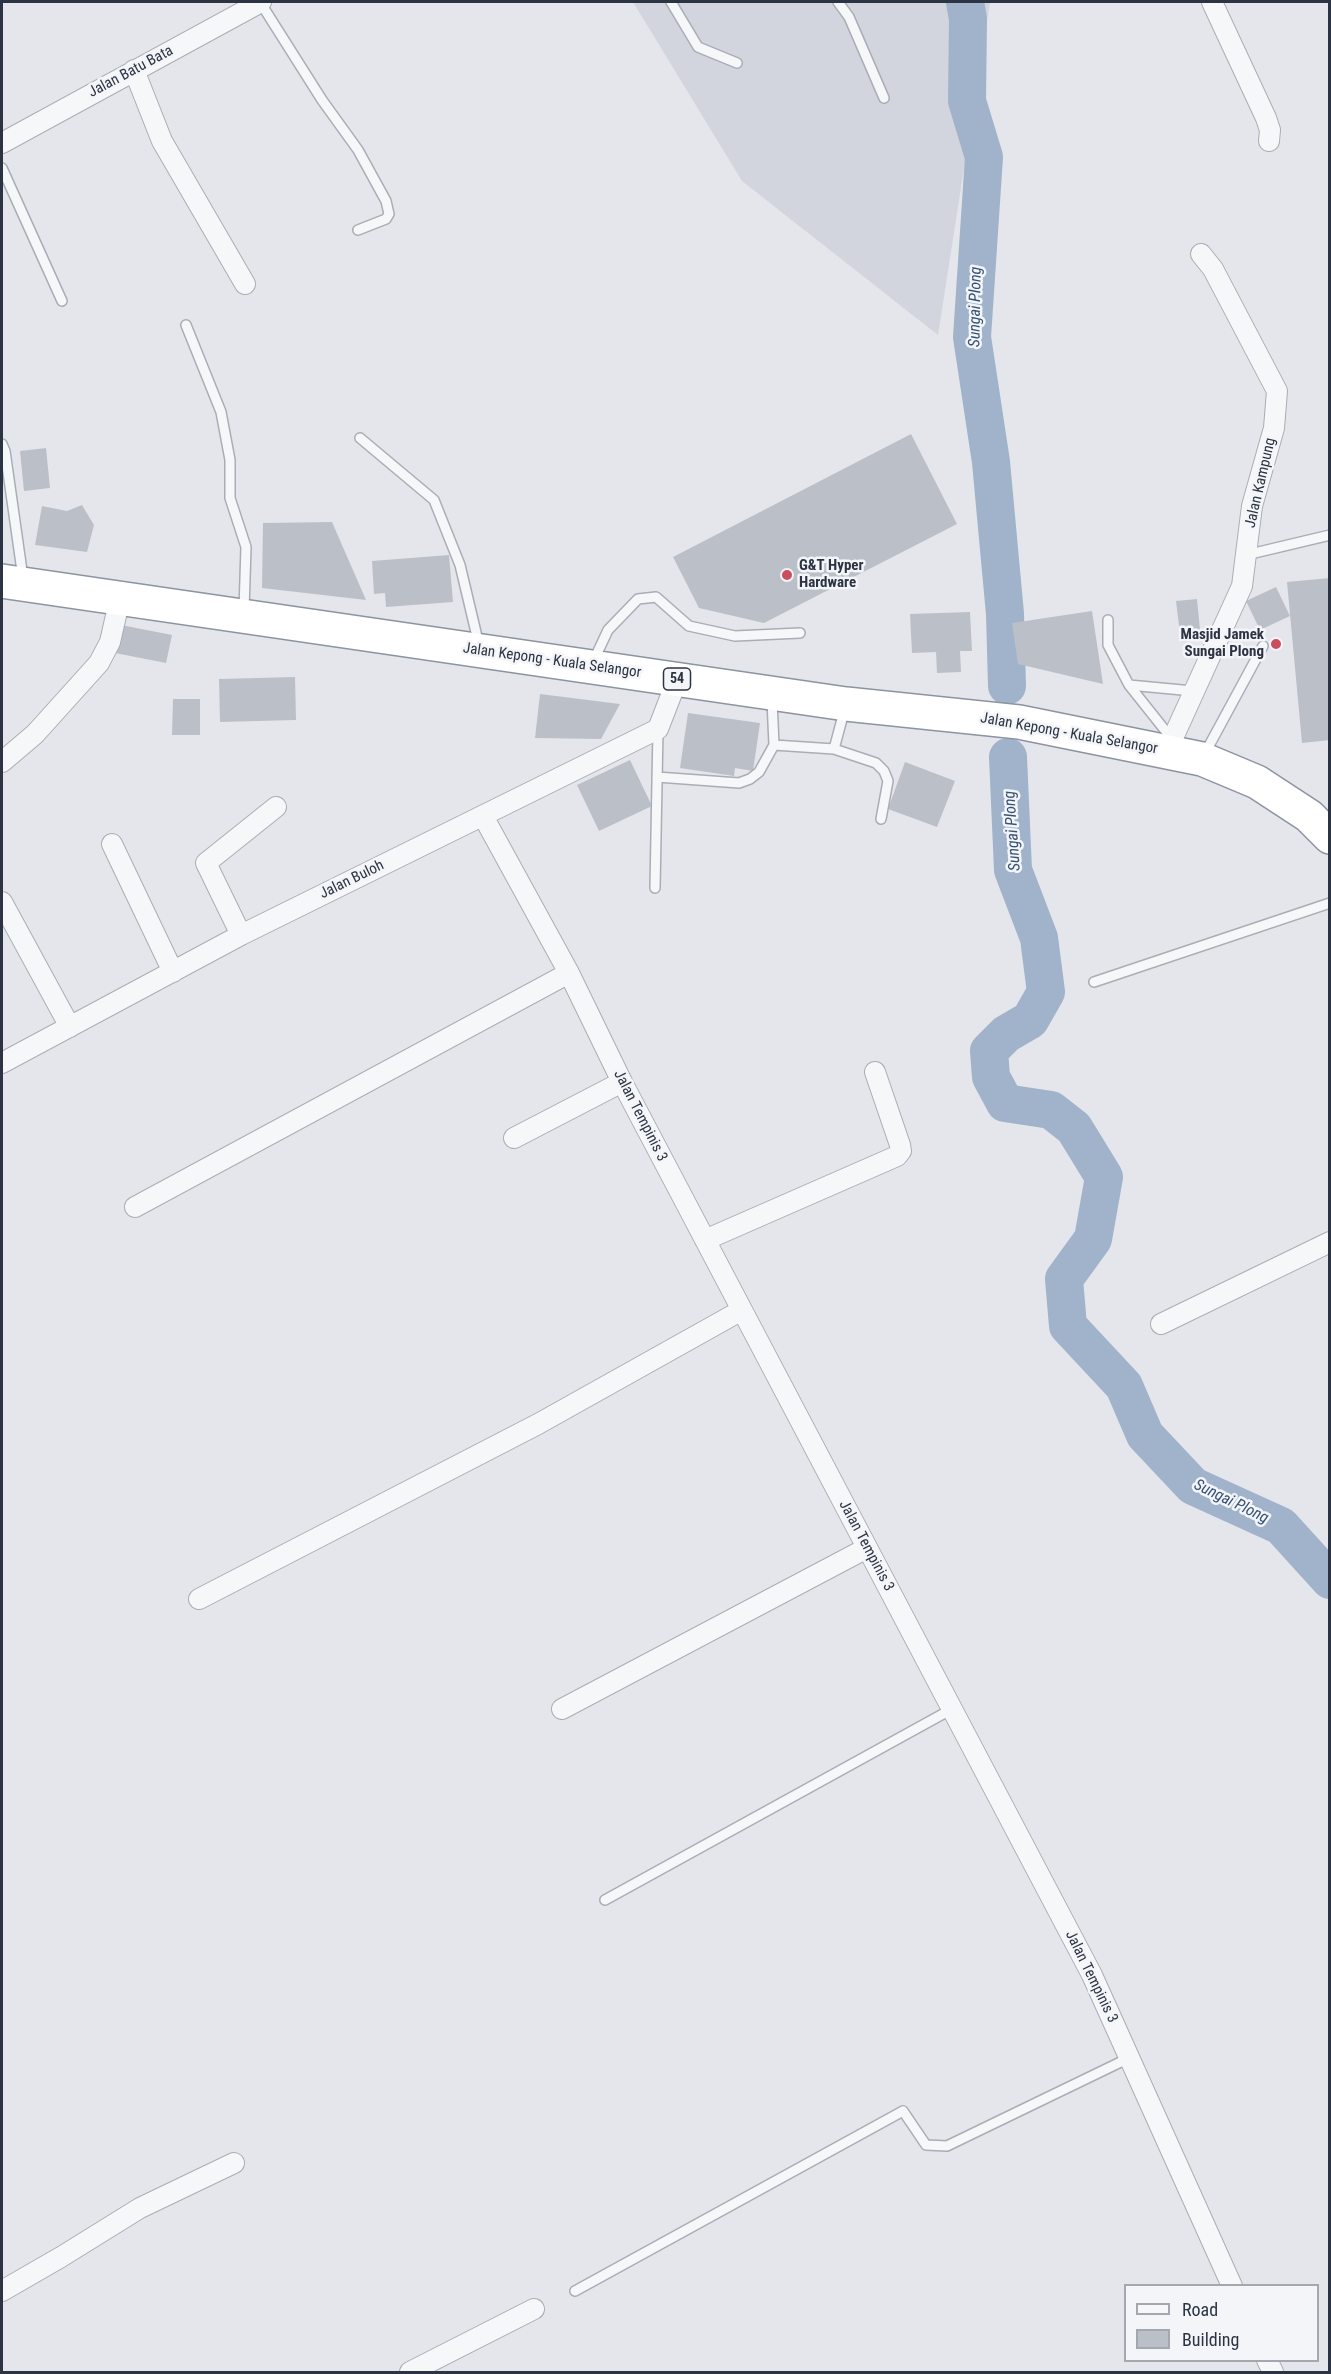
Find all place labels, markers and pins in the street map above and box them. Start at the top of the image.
place label: G&T Hyper Hardware [799,557,864,592]
marker: G&T Hyper Hardware [780,568,794,582]
place label: Masjid Jamek Sungai Plong [1181,626,1264,661]
marker: Masjid Jamek Sungai Plong [1269,637,1283,651]

